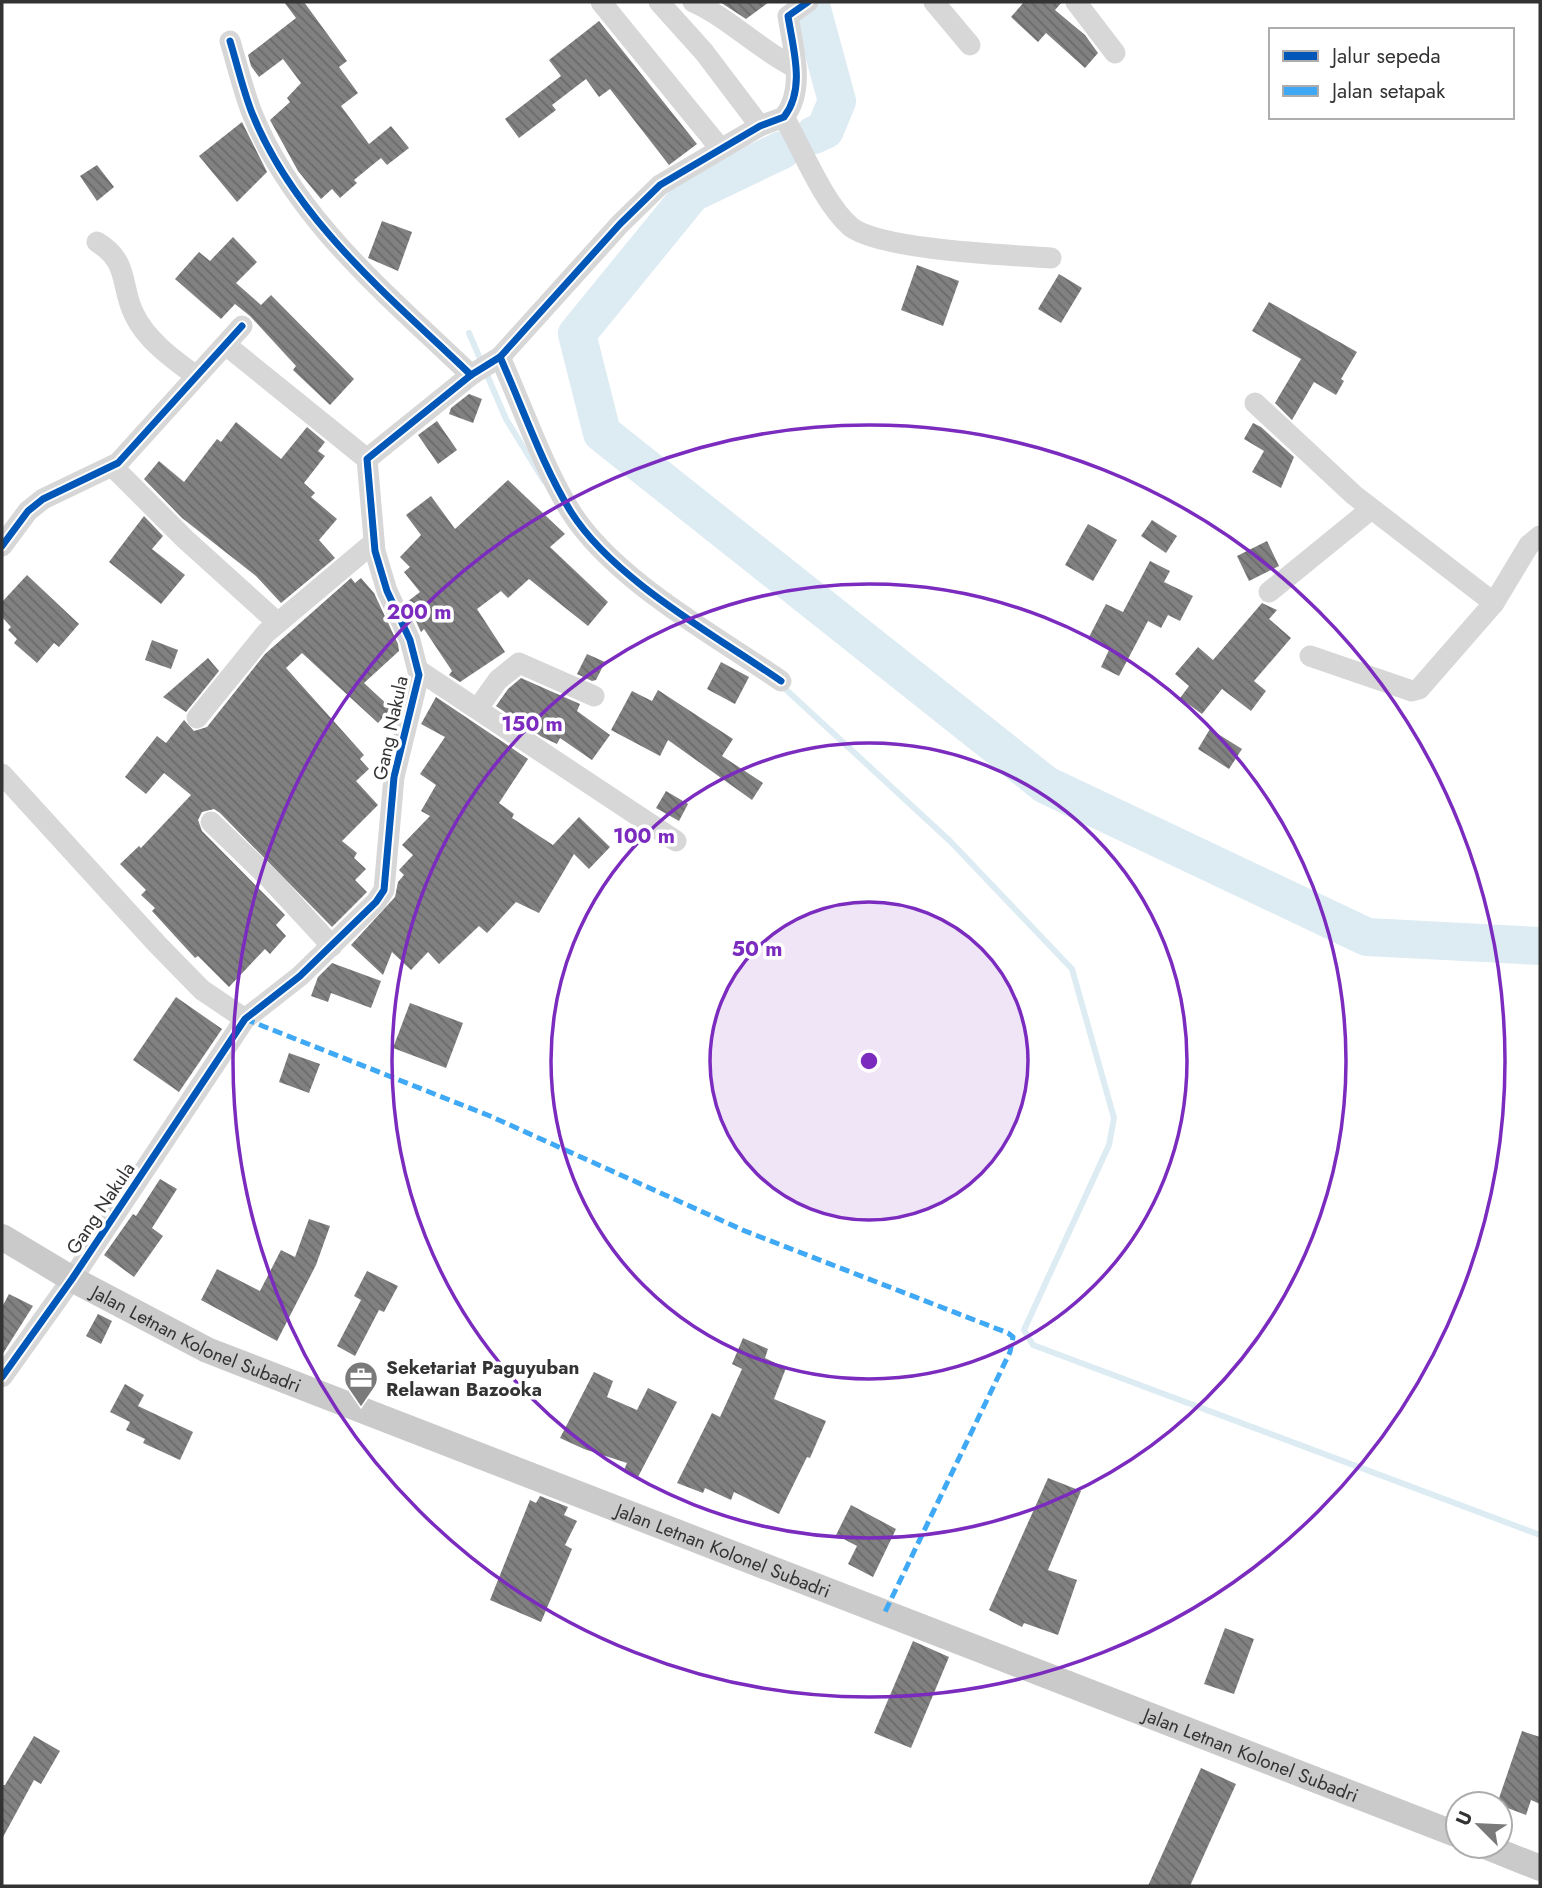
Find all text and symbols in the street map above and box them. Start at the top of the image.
legend [1269,28,1514,119]
text: Jalur sepeda [1329,41,1441,71]
text: Jalan setapak [1329,76,1446,106]
text: 200 m [386,597,452,627]
street label: Gang Nakula [366,674,415,783]
text: 150 m [501,709,563,739]
text: 100 m [613,821,675,851]
text: 50 m [732,934,782,964]
centre of rings [857,1049,881,1073]
street label: Gang Nakula [60,1157,141,1260]
street label: Jalan Letnan Kolonel Subadri [84,1277,305,1399]
place label: Seketariat Paguyuban Relawan Bazooka [386,1354,579,1403]
office icon: Seketariat Paguyuban Relawan Bazooka [342,1359,380,1408]
street label: Jalan Letnan Kolonel Subadri [609,1496,835,1605]
street label: Jalan Letnan Kolonel Subadri [1137,1700,1362,1809]
north arrow [1444,1790,1514,1860]
text: U [1449,1807,1479,1830]

